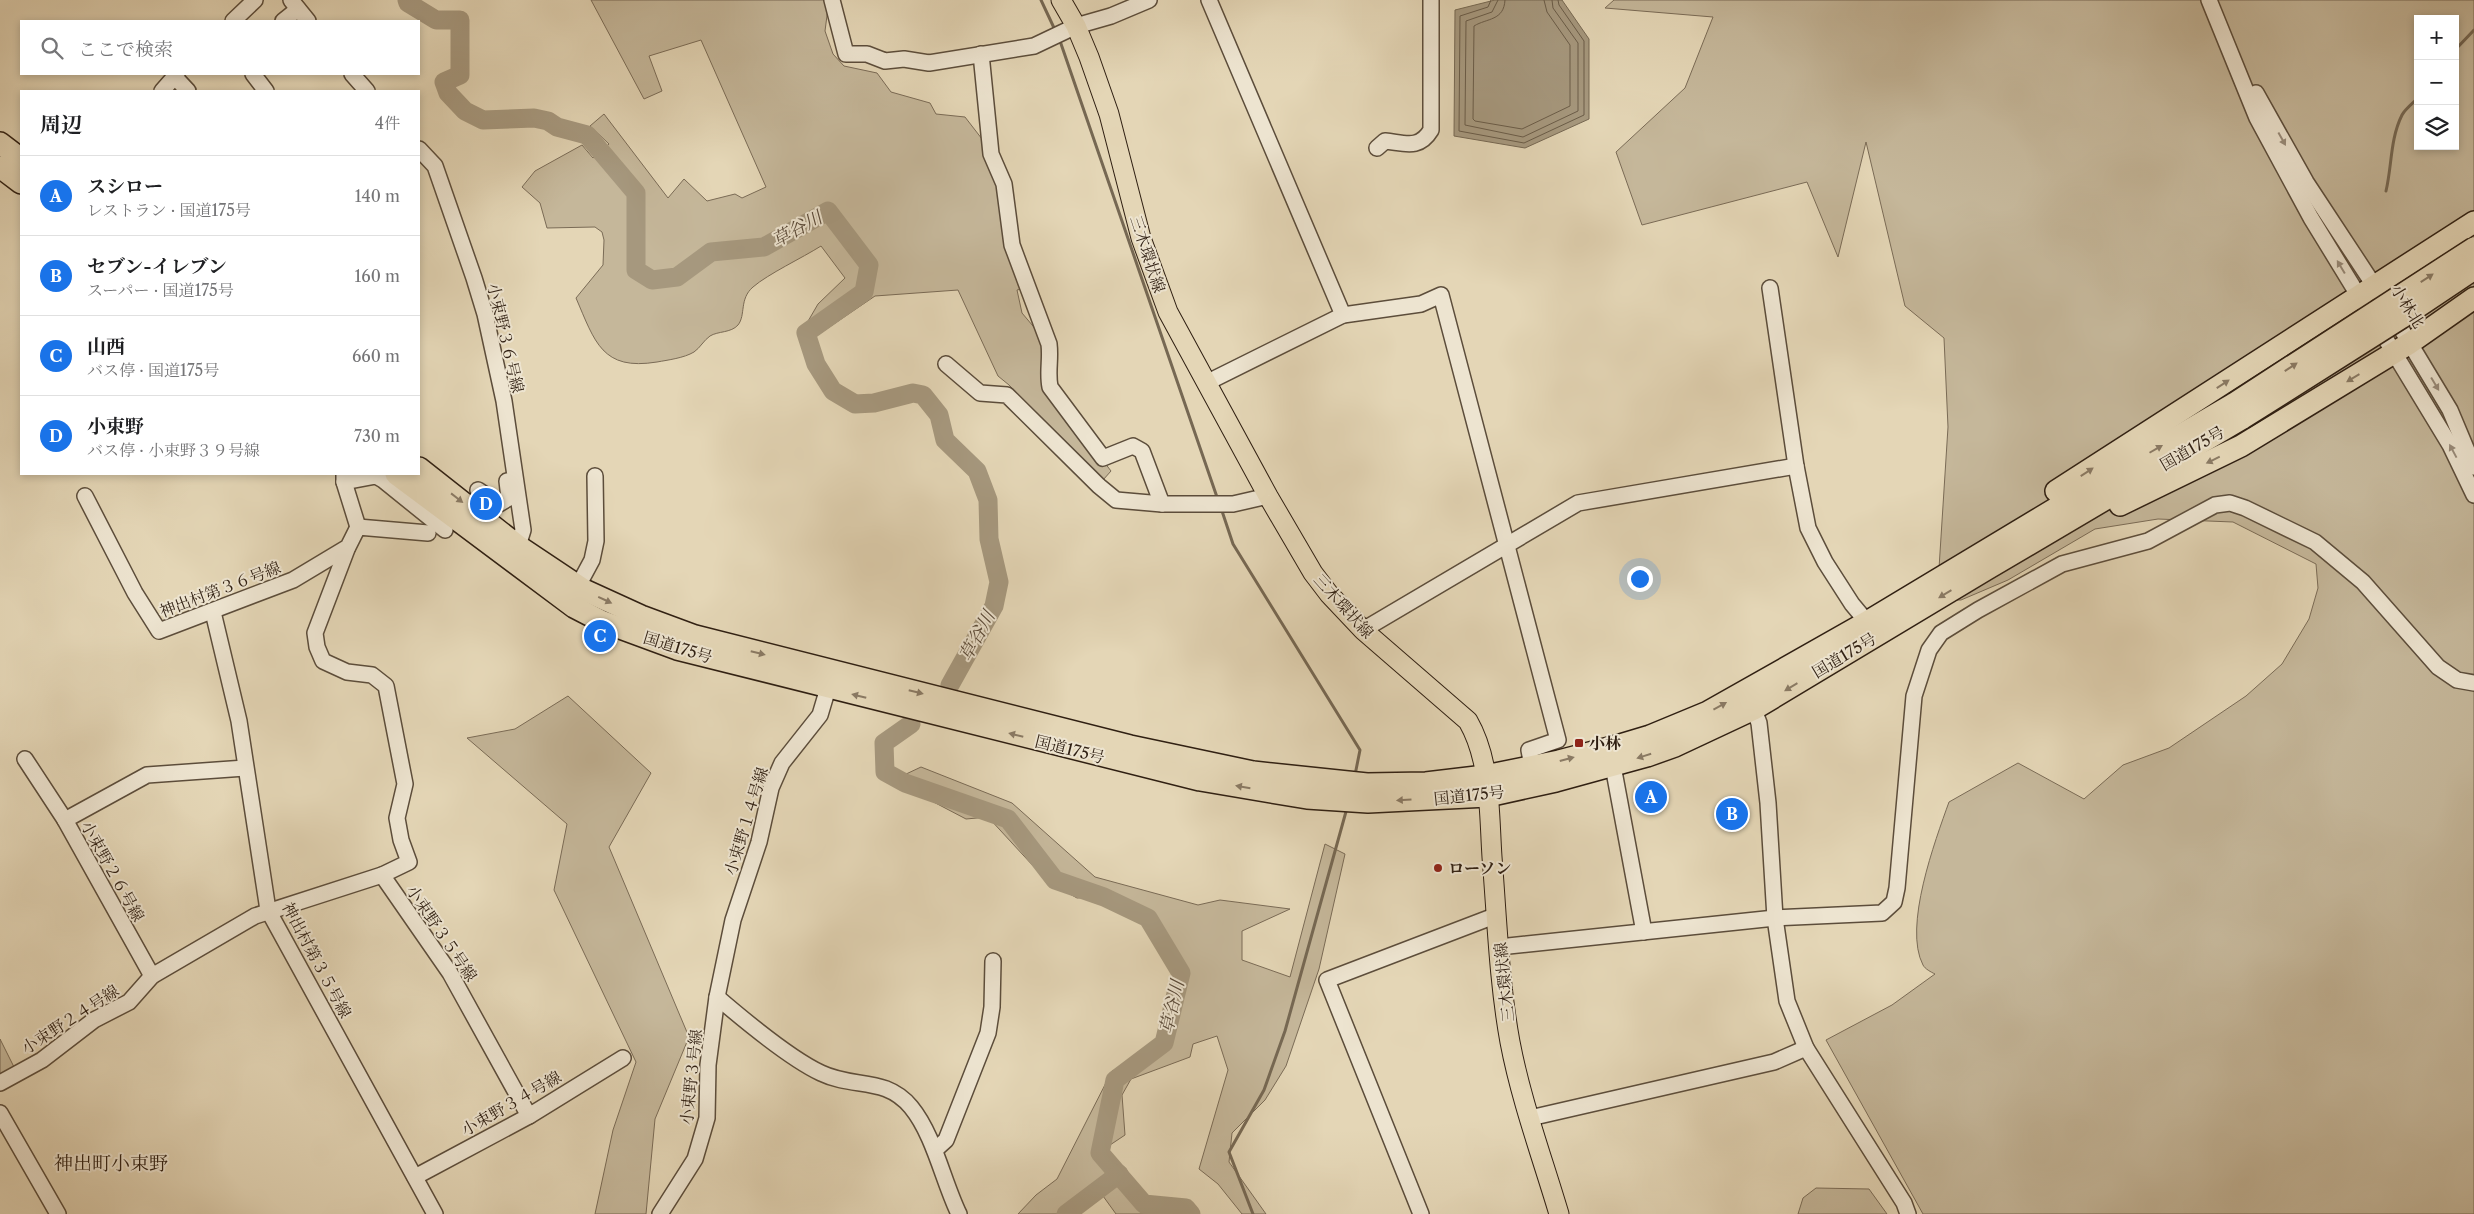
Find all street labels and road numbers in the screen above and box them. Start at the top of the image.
street label: 三木環状線 [1126,213,1170,295]
street label: 小林北 [2387,280,2429,332]
street label: 小束野３６号線 [484,281,528,395]
street label: 国道175号 [2156,422,2228,474]
street label: 神出村第３６号線 [157,557,283,621]
street label: 三木環状線 [1310,570,1378,642]
street label: 国道175号 [641,627,715,667]
street label: 国道175号 [1808,628,1880,682]
street label: 国道175号 [1033,731,1107,767]
street label: 小束野１４号線 [720,765,772,877]
street label: 国道175号 [1433,781,1505,809]
street label: 小束野２６号線 [77,817,149,925]
street label: 小束野３５号線 [402,881,482,985]
street label: 神出村第３５号線 [278,899,356,1021]
street label: 三木環状線 [1490,941,1518,1023]
street label: 小束野２４号線 [18,980,122,1058]
street label: 小束野３号線 [676,1028,706,1126]
street label: 小束野３４号線 [457,1066,565,1140]

